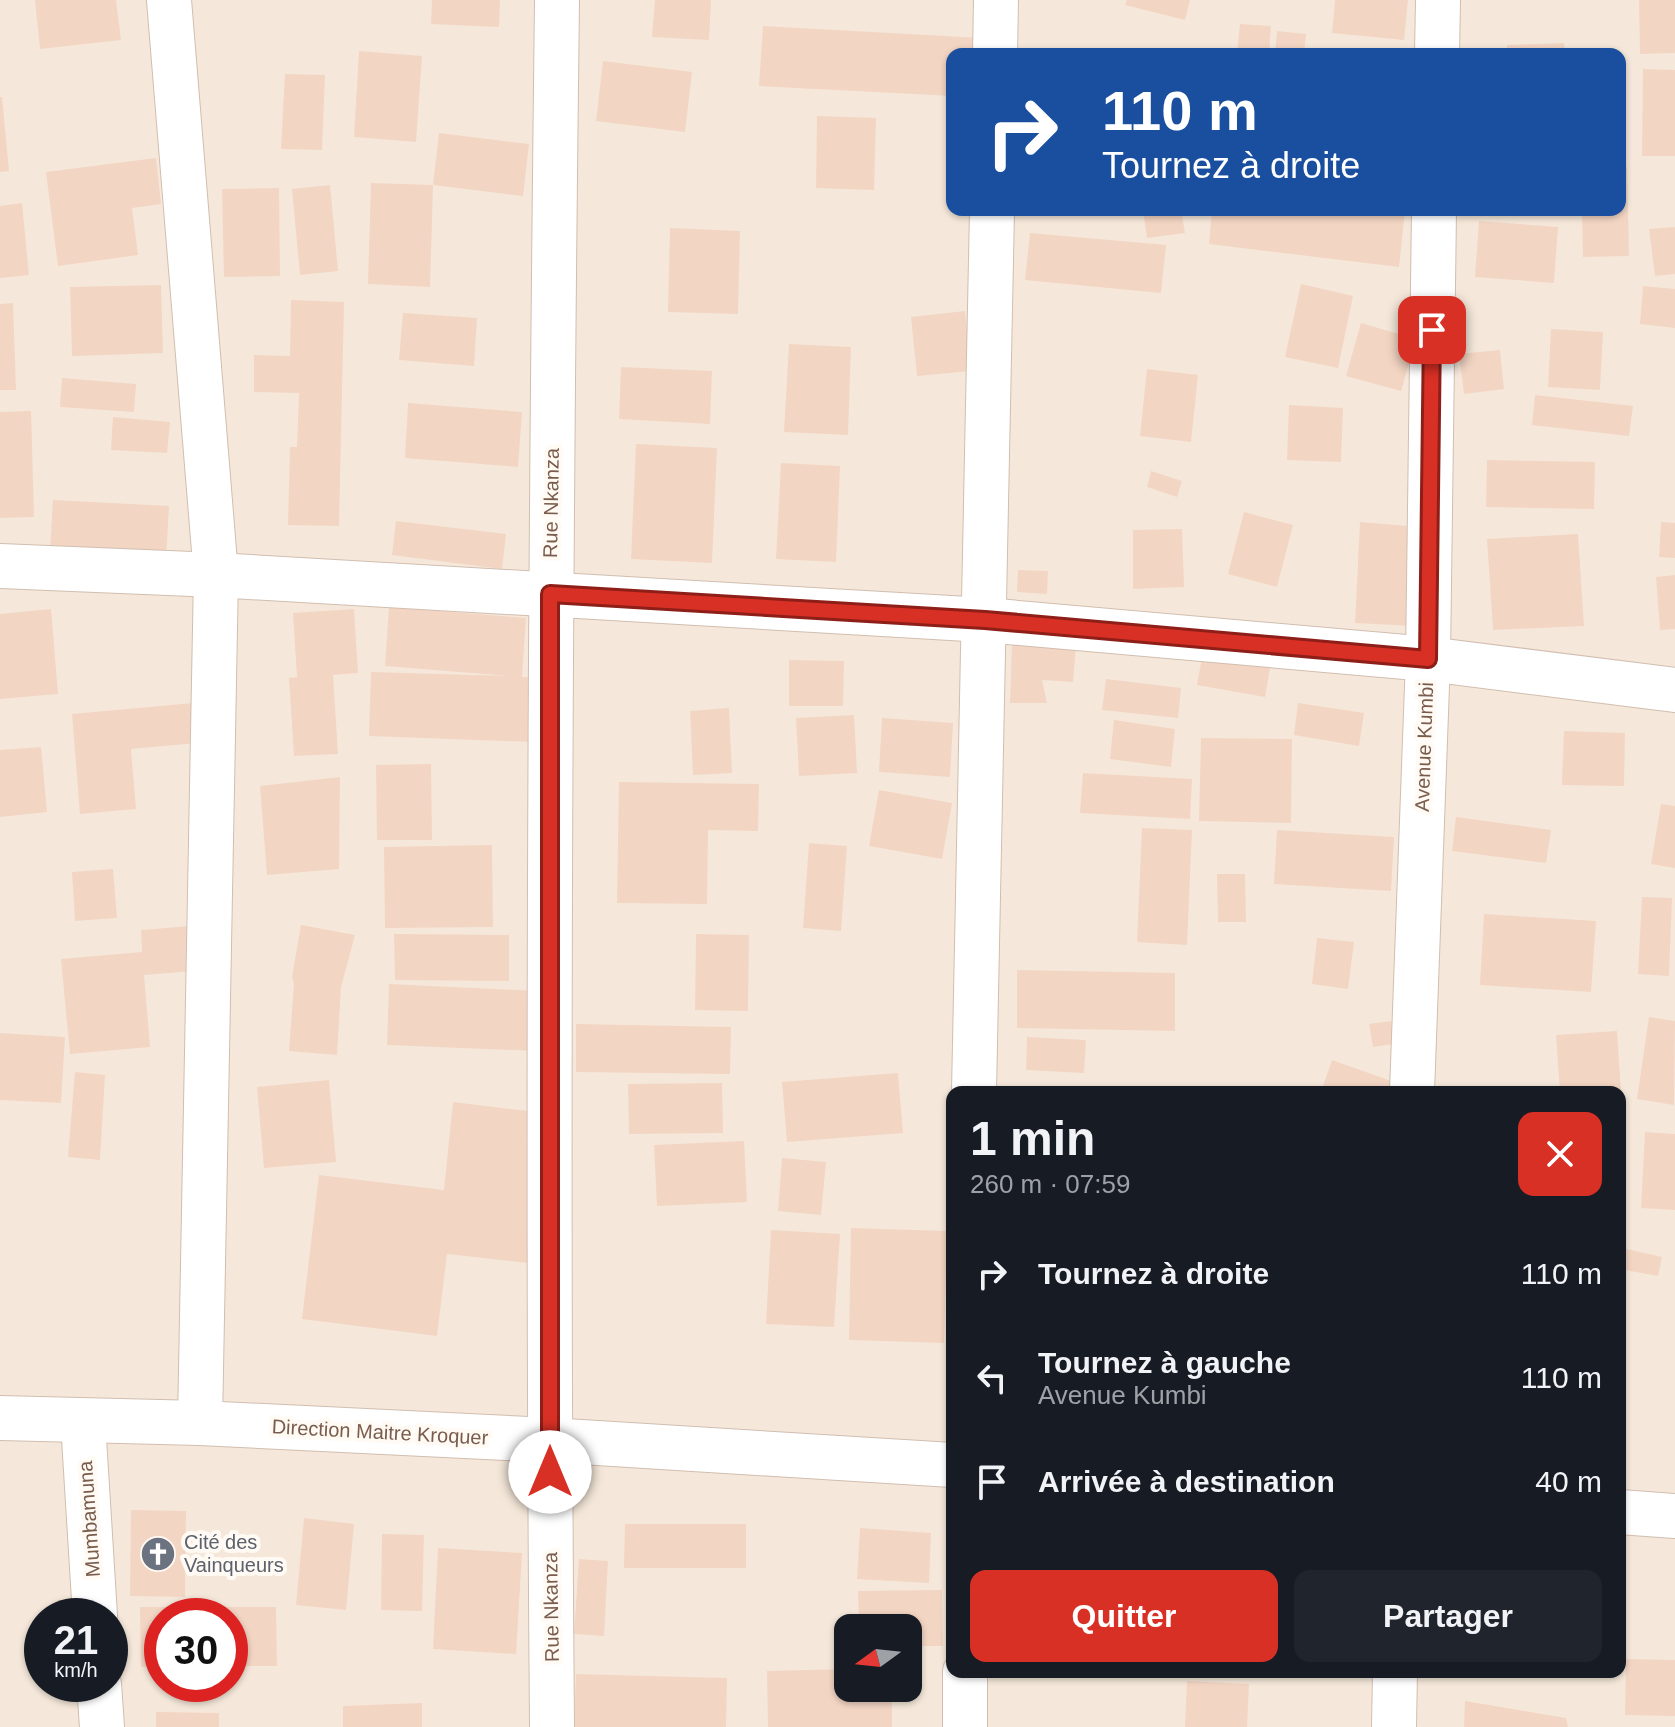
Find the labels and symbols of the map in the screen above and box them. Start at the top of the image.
pin [1398,296,1466,364]
street label: Rue Nkanza [539,447,563,558]
street label: Avenue Kumbi [1411,682,1437,812]
street label: Direction Maitre Kroquer [271,1415,489,1449]
position arrow [508,1430,592,1514]
street label: Mumbamuna [74,1459,104,1578]
place label: Cité des Vainqueurs [184,1531,284,1576]
church icon: Cité des Vainqueurs [139,1535,177,1573]
street label: Rue Nkanza [539,1551,563,1662]
speed limit sign: 30 [144,1598,248,1702]
north arrow [834,1614,922,1702]

